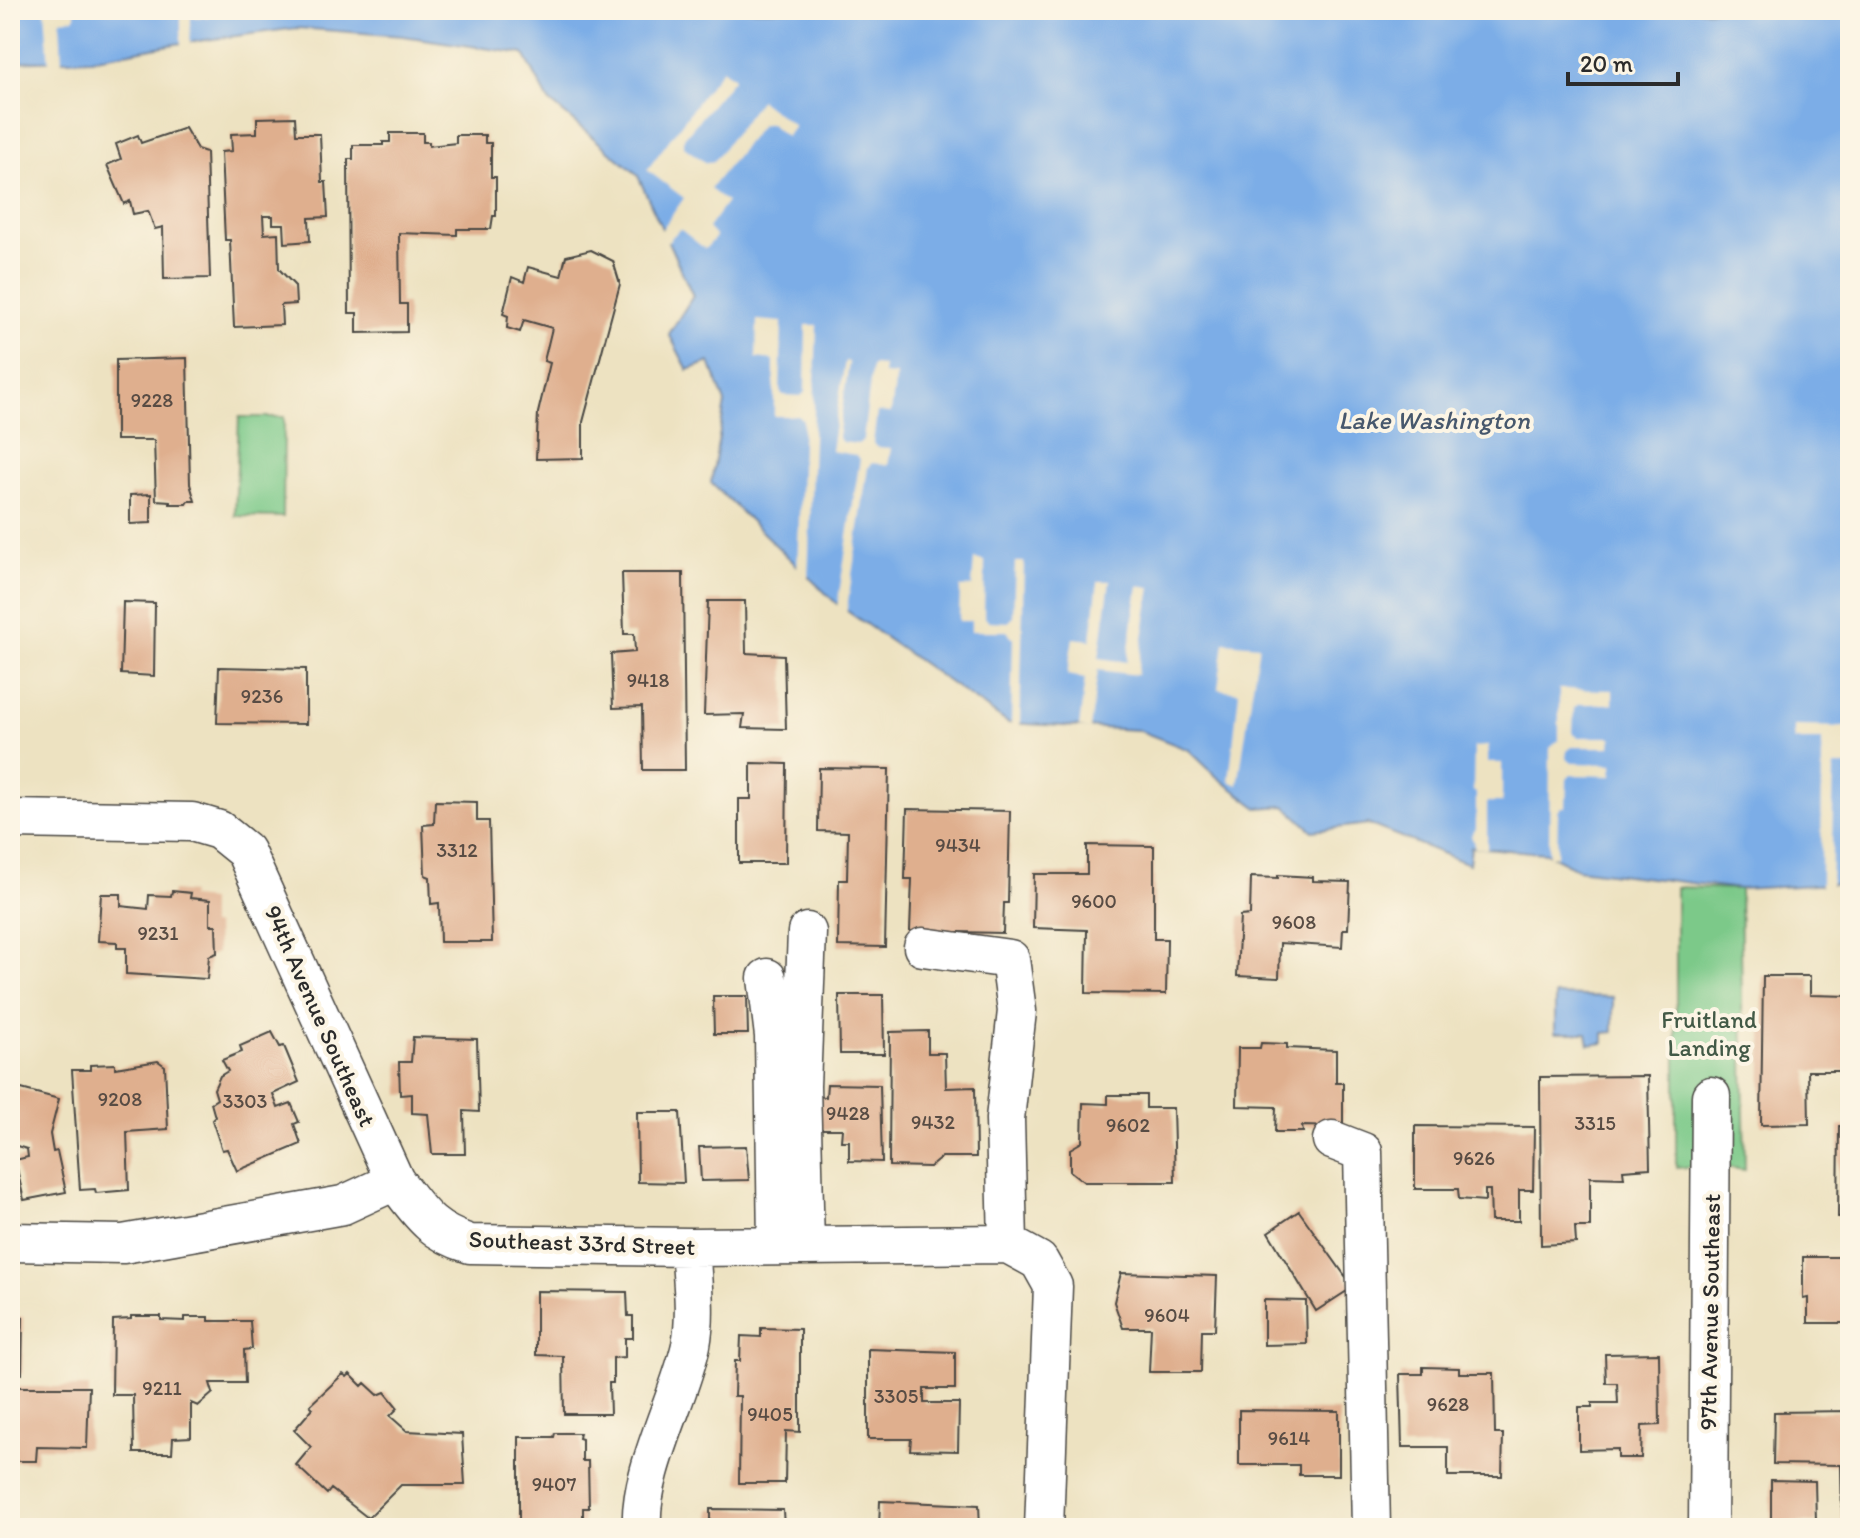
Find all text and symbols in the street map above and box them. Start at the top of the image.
scale bar [1568,36,1678,86]
text: 20 m [1580,49,1633,78]
house number: 9228 [131,388,173,412]
water label: Lake Washington [1338,404,1530,436]
house number: 9418 [627,668,669,692]
house number: 9236 [241,684,283,708]
house number: 9434 [935,833,981,857]
house number: 3312 [436,838,478,862]
house number: 9600 [1071,889,1117,913]
street label: 94th Avenue Southeast [259,901,382,1131]
house number: 9608 [1272,910,1316,934]
house number: 9231 [137,921,179,945]
park label: Fruitland Landing [1661,1005,1757,1062]
house number: 9208 [98,1087,142,1111]
house number: 3303 [222,1089,268,1113]
house number: 9428 [826,1101,870,1125]
house number: 9432 [911,1110,955,1134]
house number: 3315 [1574,1111,1616,1135]
house number: 9602 [1106,1113,1150,1137]
house number: 9626 [1453,1146,1495,1170]
street label: 97th Avenue Southeast [1693,1193,1726,1431]
street label: Southeast 33rd Street [468,1224,696,1261]
house number: 9604 [1144,1303,1190,1327]
house number: 9211 [142,1376,182,1400]
house number: 3305 [874,1384,918,1408]
house number: 9628 [1427,1392,1469,1416]
house number: 9405 [747,1402,793,1426]
house number: 9614 [1268,1426,1310,1450]
house number: 9407 [532,1472,576,1496]

